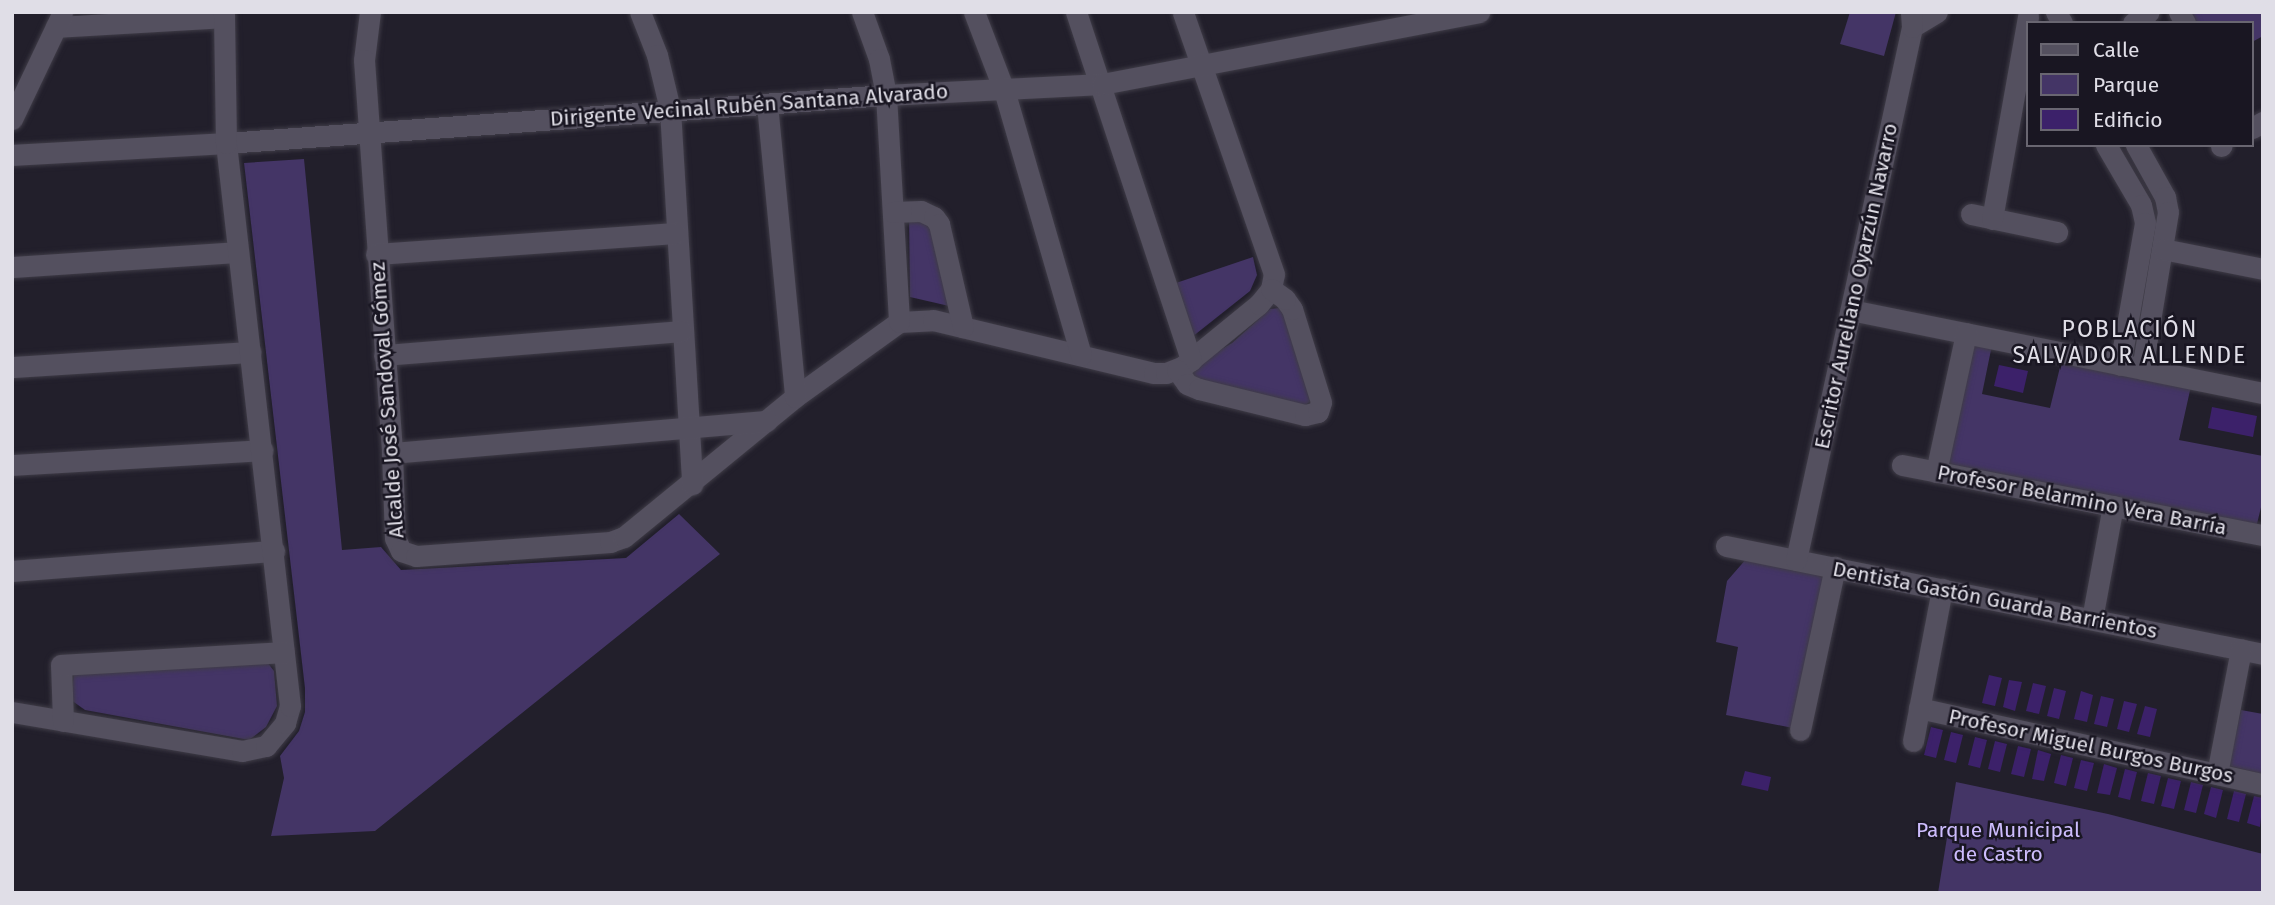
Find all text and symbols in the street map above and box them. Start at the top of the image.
legend [2026,21,2254,147]
text: Calle [2093,37,2139,63]
text: Parque [2093,72,2159,98]
street label: Dirigente Vecinal Rubén Santana Alvarado [549,79,949,131]
text: Edificio [2093,107,2163,133]
street label: Escritor Aureliano Oyarzún Navarro [1809,121,1903,451]
street label: Alcalde José Sandoval Gómez [365,261,409,539]
district label: POBLACIÓN SALVADOR ALLENDE [2015,315,2245,369]
street label: Profesor Belarmino Vera Barría [1935,460,2229,540]
street label: Dentista Gastón Guarda Barrientos [1831,556,2159,644]
street label: Profesor Miguel Burgos Burgos [1946,703,2236,789]
park label: Parque Municipal de Castro [1916,817,2080,867]

